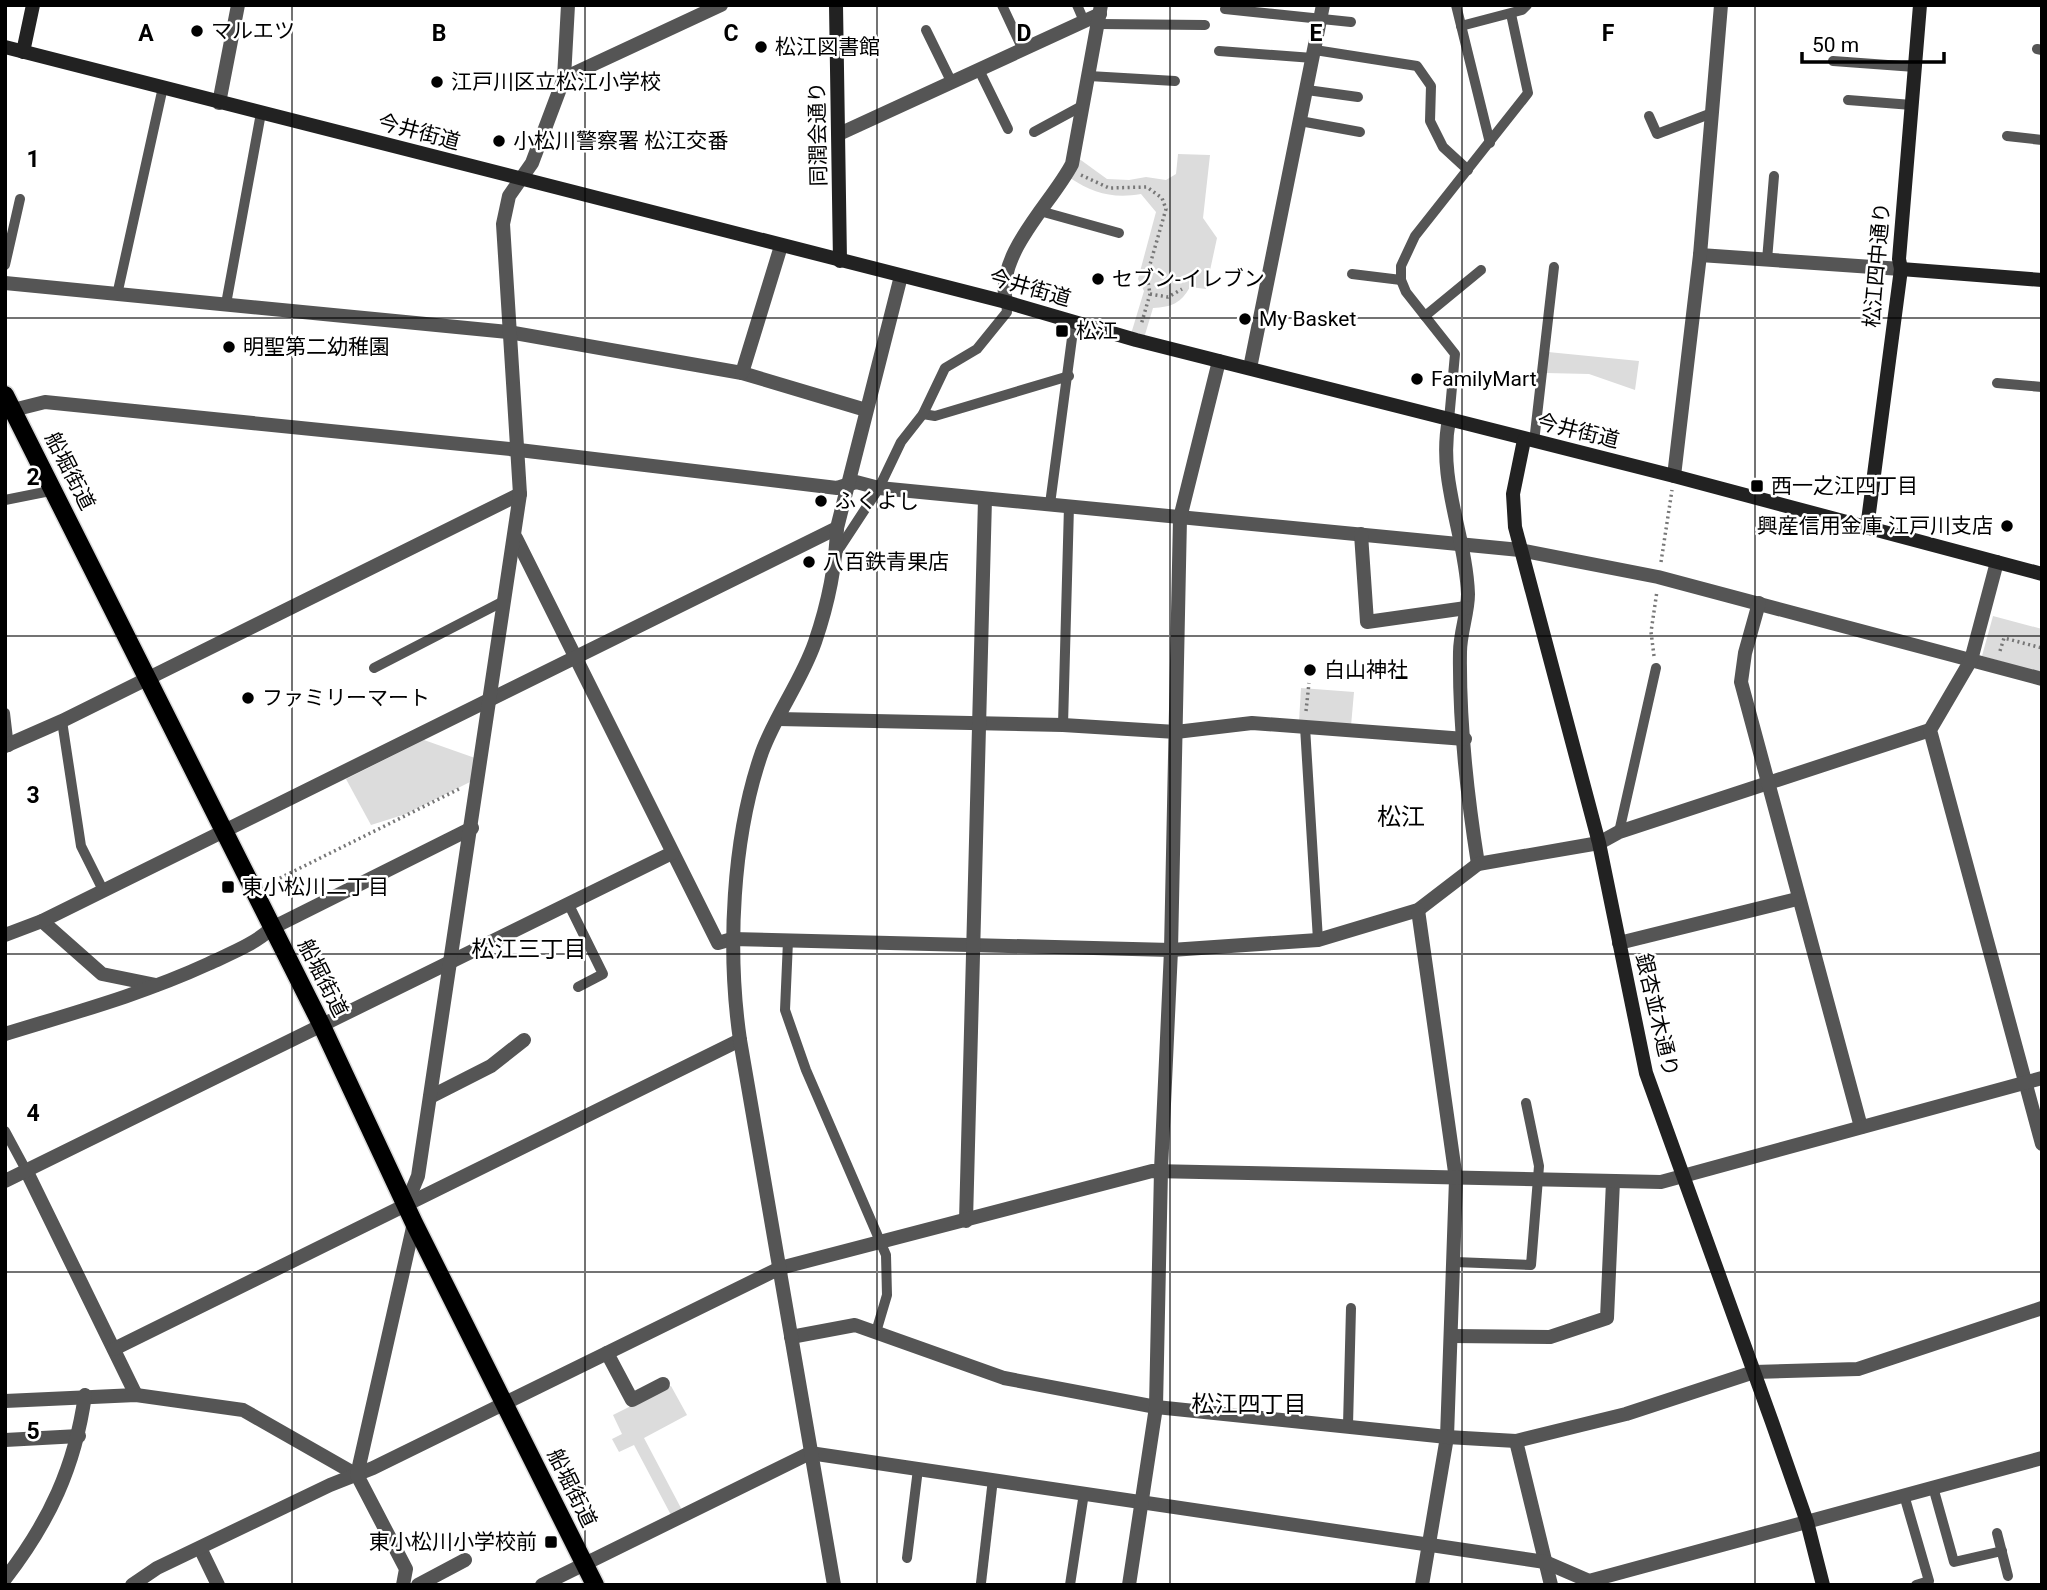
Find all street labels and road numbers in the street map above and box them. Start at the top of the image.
street label: 同潤会通り [805,81,831,187]
street label: 今井街道 [375,110,463,154]
street label: 松江四中通り [1860,201,1894,329]
street label: 今井街道 [986,265,1074,311]
street label: 今井街道 [1534,409,1622,453]
street label: 船堀街道 [40,428,100,514]
street label: 船堀街道 [293,935,353,1021]
street label: 銀杏並木通り [1631,951,1683,1079]
street label: 船堀街道 [543,1445,601,1531]

